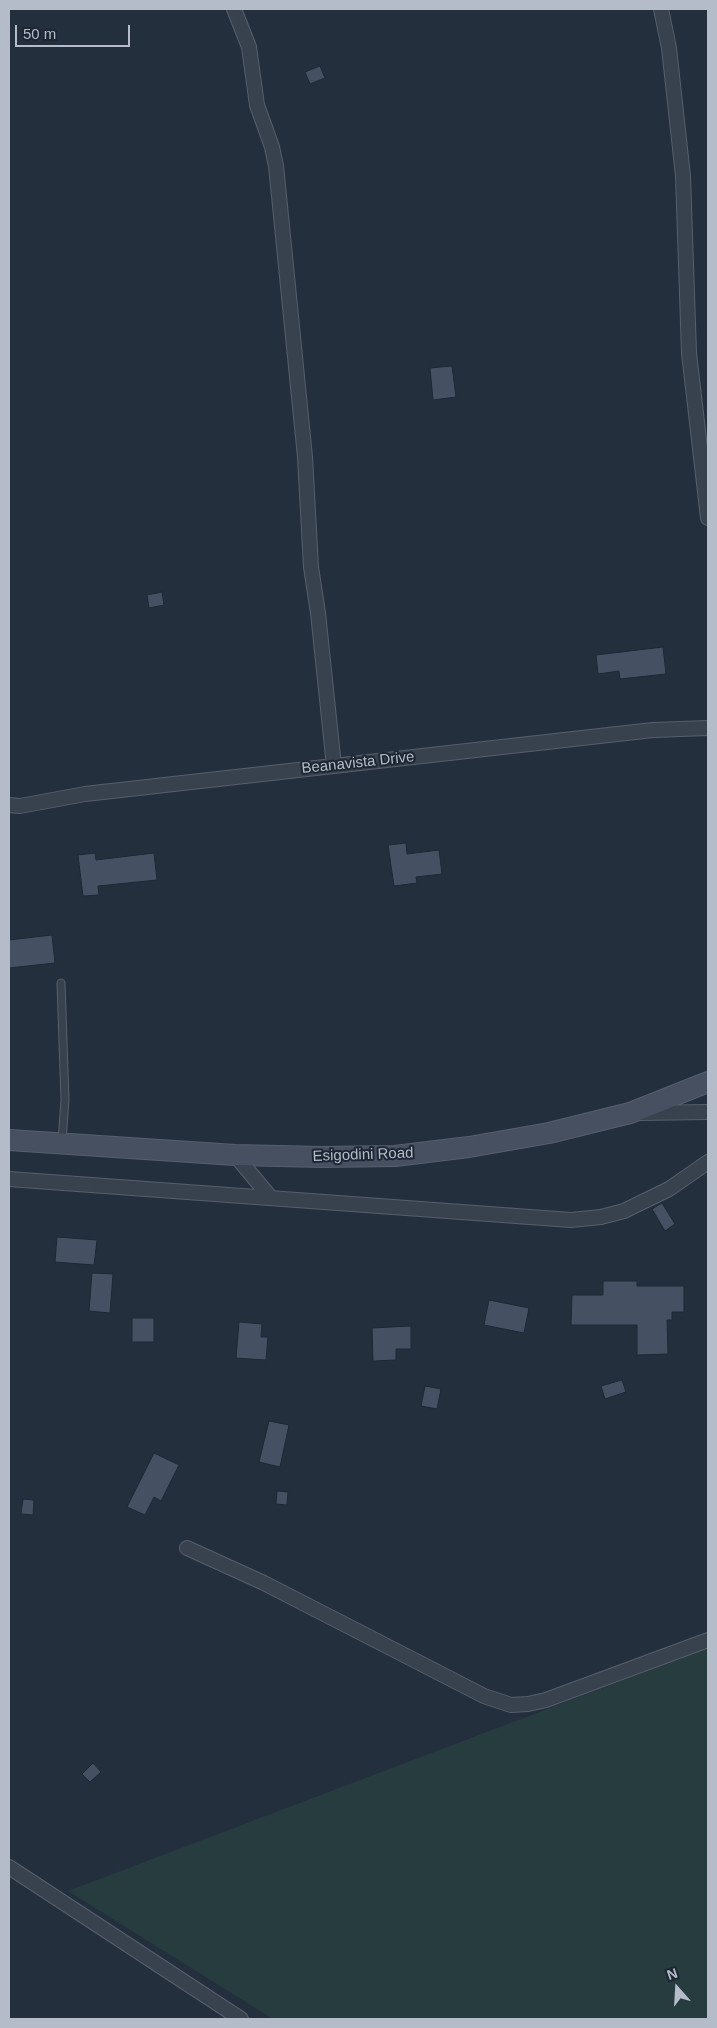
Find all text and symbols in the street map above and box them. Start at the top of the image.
scale bar [18,15,132,47]
text: 50 m [23,25,56,42]
street label: Beanavista Drive [301,748,415,778]
street label: Esigodini Road [312,1144,414,1166]
north arrow [652,1963,702,2013]
text: N [665,1965,680,1983]

